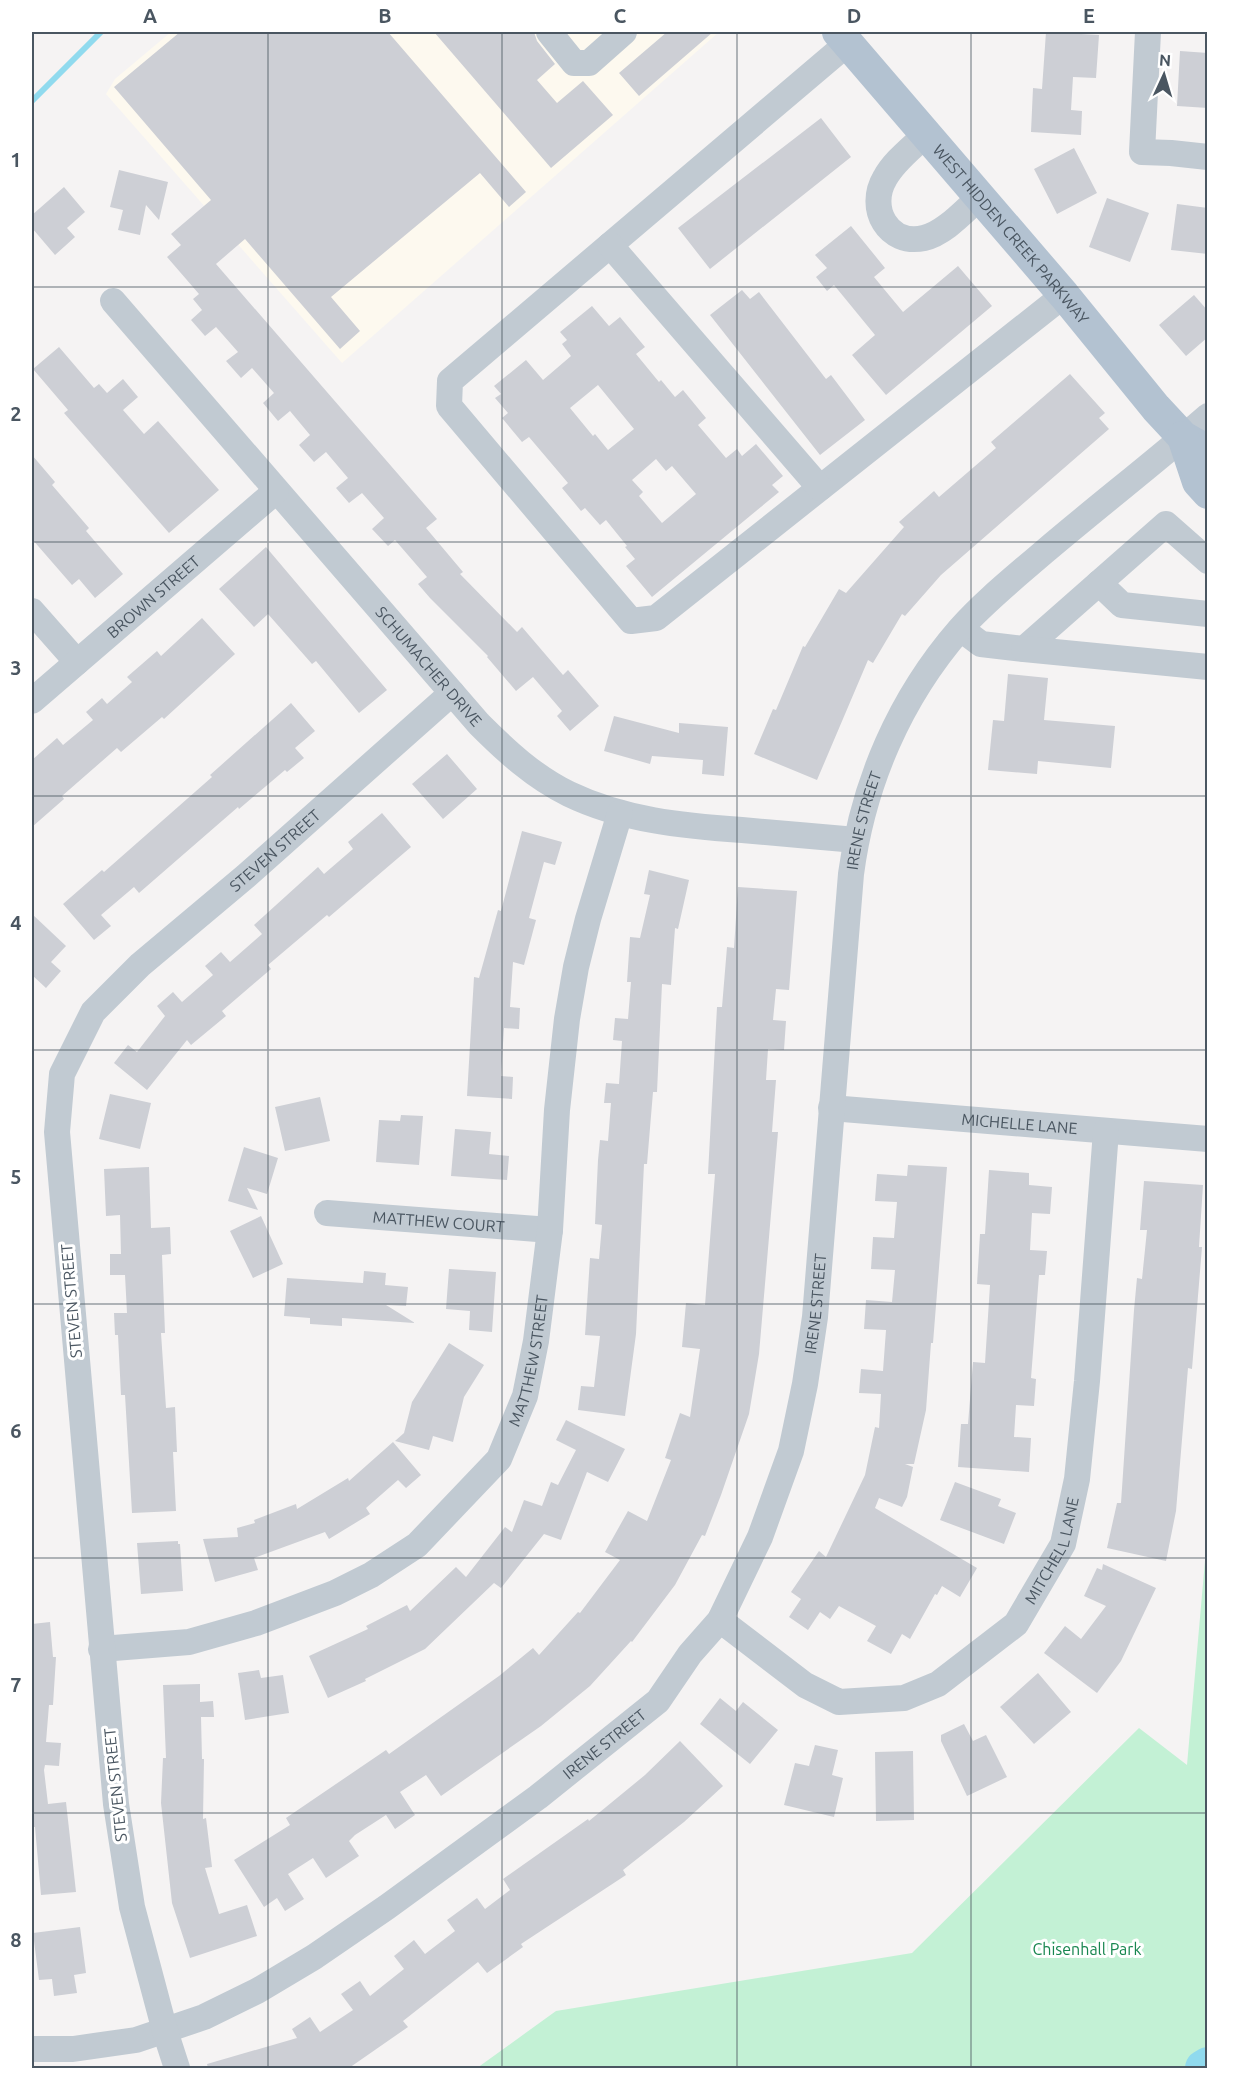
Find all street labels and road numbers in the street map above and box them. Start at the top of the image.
street label: WEST HIDDEN CREEK PARKWAY [930,141,1093,328]
street label: BROWN STREET [103,552,203,641]
street label: SCHUMACHER DRIVE [372,603,486,730]
street label: IRENE STREET [843,769,884,871]
street label: STEVEN STREET [226,806,324,895]
street label: MICHELLE LANE [961,1110,1078,1137]
street label: MATTHEW COURT [372,1208,505,1236]
street label: STEVEN STREET [57,1243,85,1359]
street label: IRENE STREET [801,1252,829,1355]
street label: MATTHEW STREET [505,1294,551,1429]
street label: MITCHELL LANE [1021,1495,1082,1607]
street label: IRENE STREET [559,1705,650,1783]
street label: STEVEN STREET [100,1727,130,1843]

